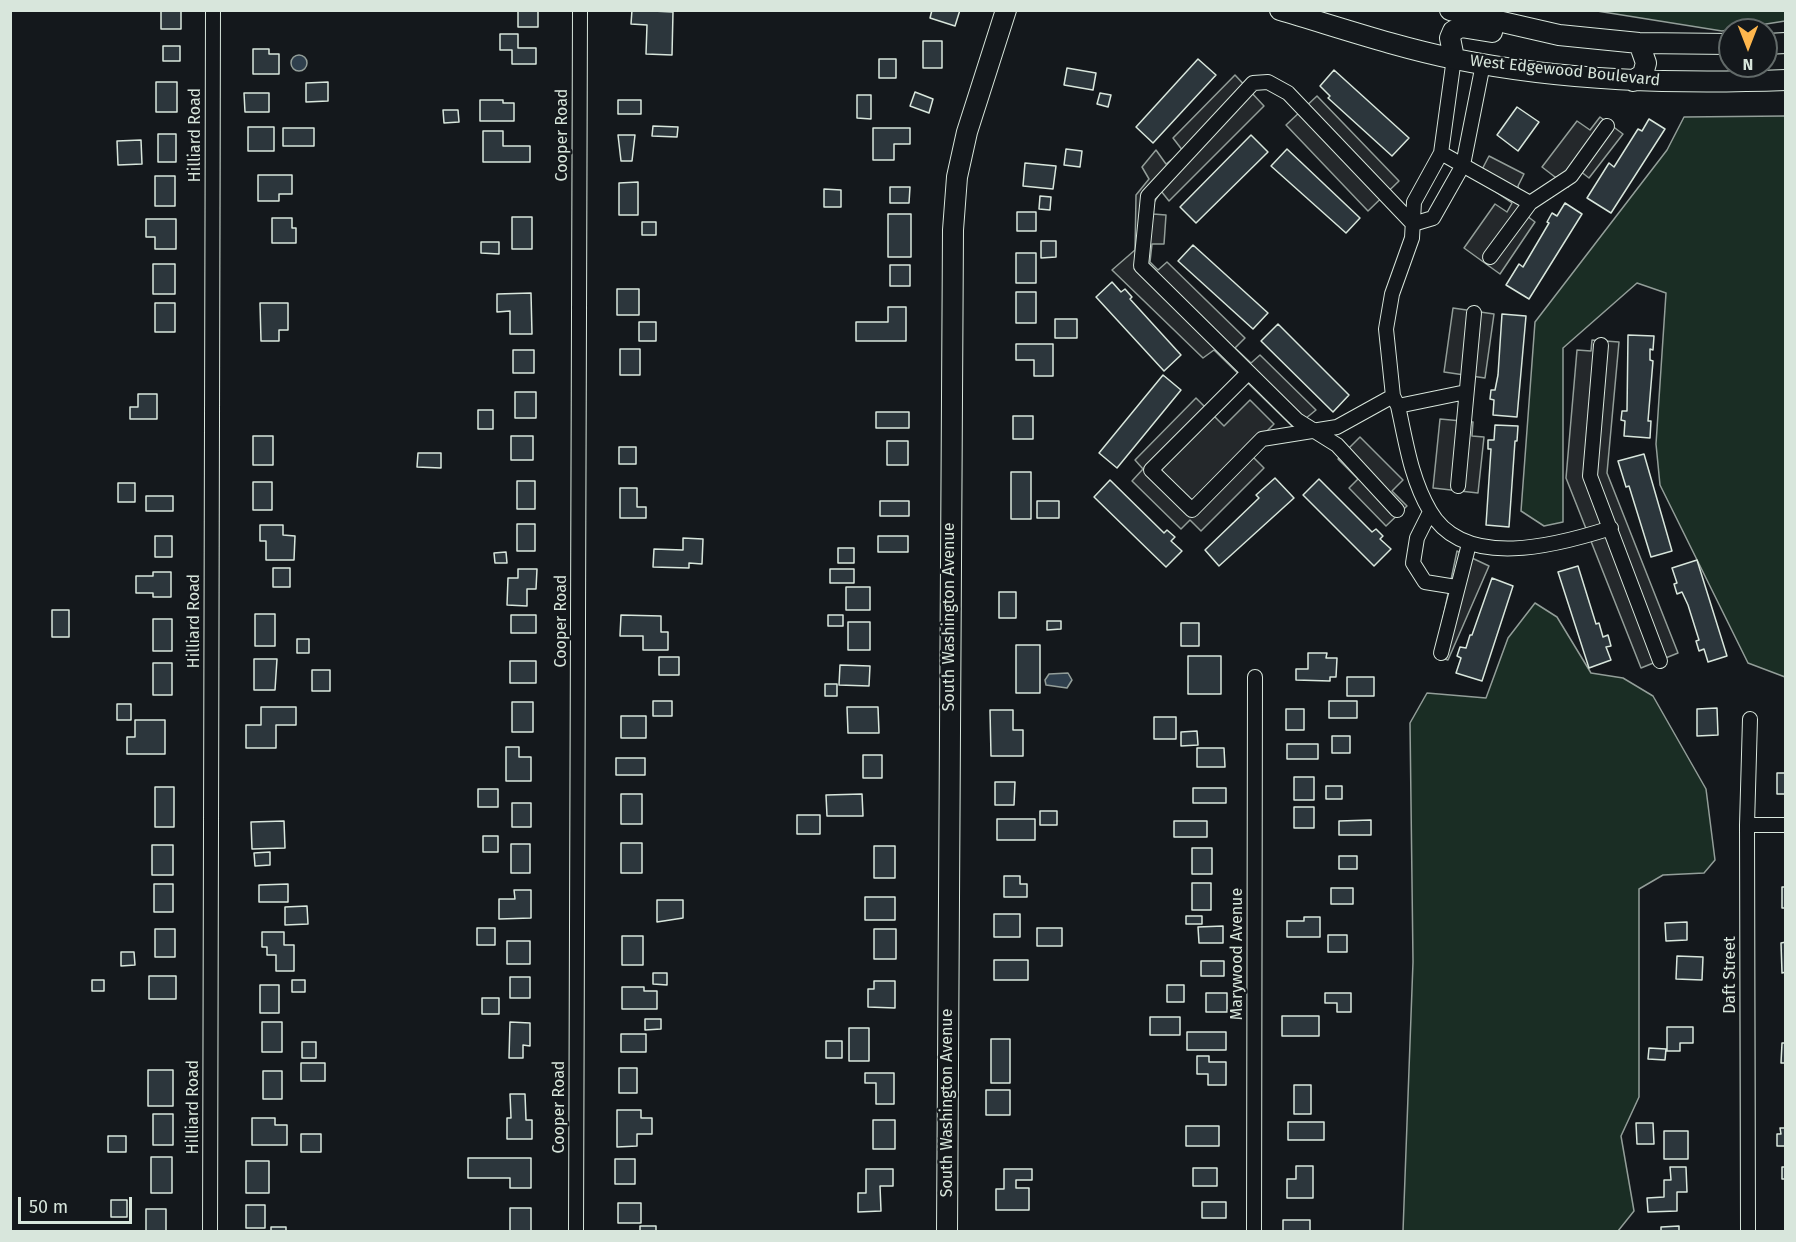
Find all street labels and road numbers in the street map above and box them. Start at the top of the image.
street label: West Edgewood Boulevard [1469,51,1661,91]
street label: Hilliard Road [186,88,206,182]
street label: Cooper Road [553,89,573,181]
street label: South Washington Avenue [940,523,960,711]
street label: Hilliard Road [185,574,205,668]
street label: Cooper Road [552,575,572,667]
street label: Marywood Avenue [1228,888,1248,1020]
street label: Daft Street [1721,936,1741,1014]
street label: South Washington Avenue [938,1009,958,1197]
street label: Hilliard Road [184,1060,204,1154]
street label: Cooper Road [550,1061,570,1153]

